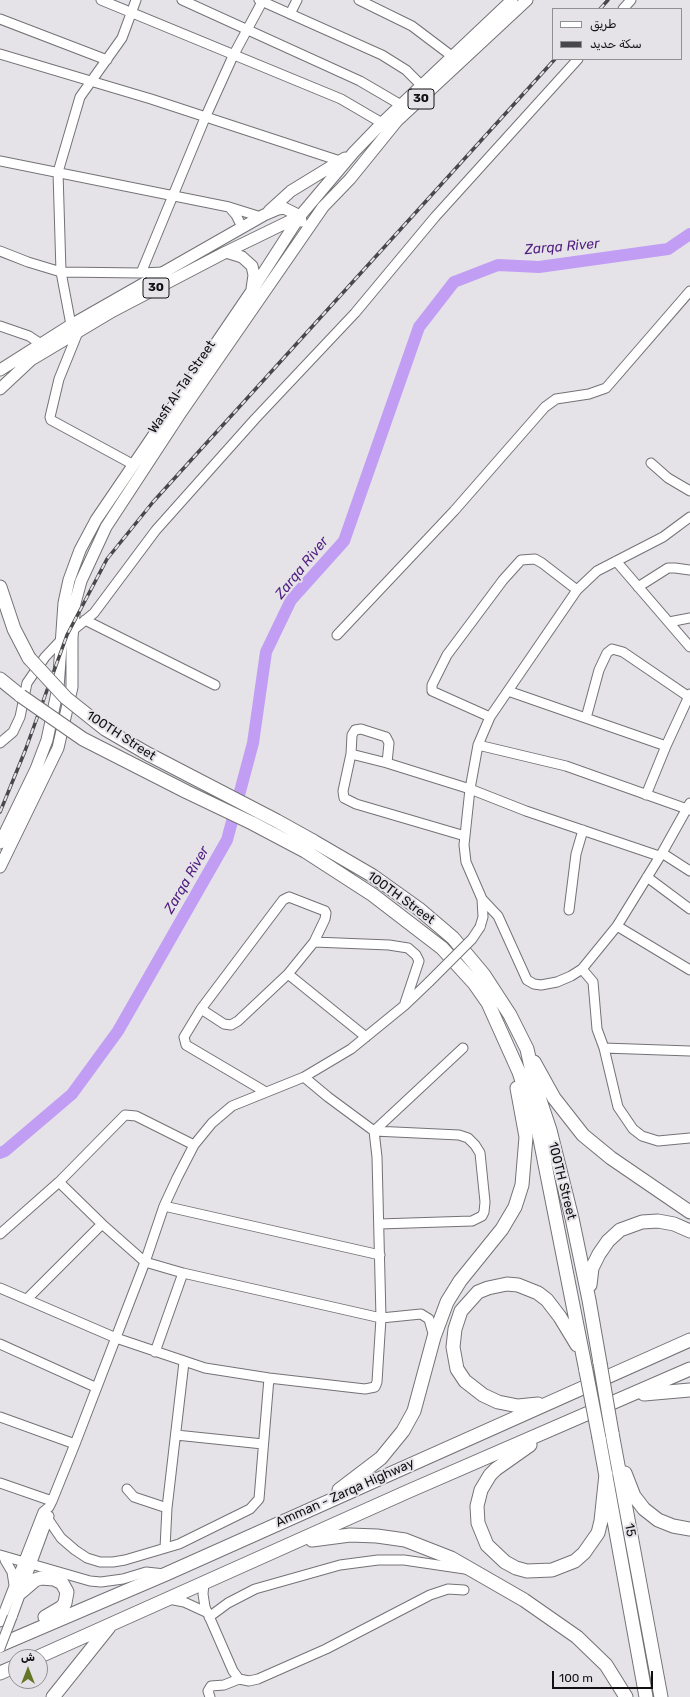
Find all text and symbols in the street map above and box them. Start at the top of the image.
legend [552,8,682,60]
text: طريق [590,17,616,31]
text: سكة حديد [590,37,642,51]
road number: 30 [408,89,434,109]
water label: Zarqa River [524,235,600,259]
road number: 30 [143,278,169,298]
street label: Wasfi Al-Tal Street [145,337,219,437]
water label: Zarqa River [272,534,332,602]
street label: 100TH Street [83,708,159,764]
water label: Zarqa River [161,843,213,917]
street label: 100TH Street [364,868,438,928]
street label: 100TH Street [545,1141,579,1221]
street label: Amman - Zarqa Highway [273,1455,417,1531]
street label: 15 [621,1522,639,1538]
north arrow [8,1649,48,1689]
text: ش [21,1651,35,1664]
scale bar [554,1663,655,1689]
text: 100 m [559,1671,593,1685]

